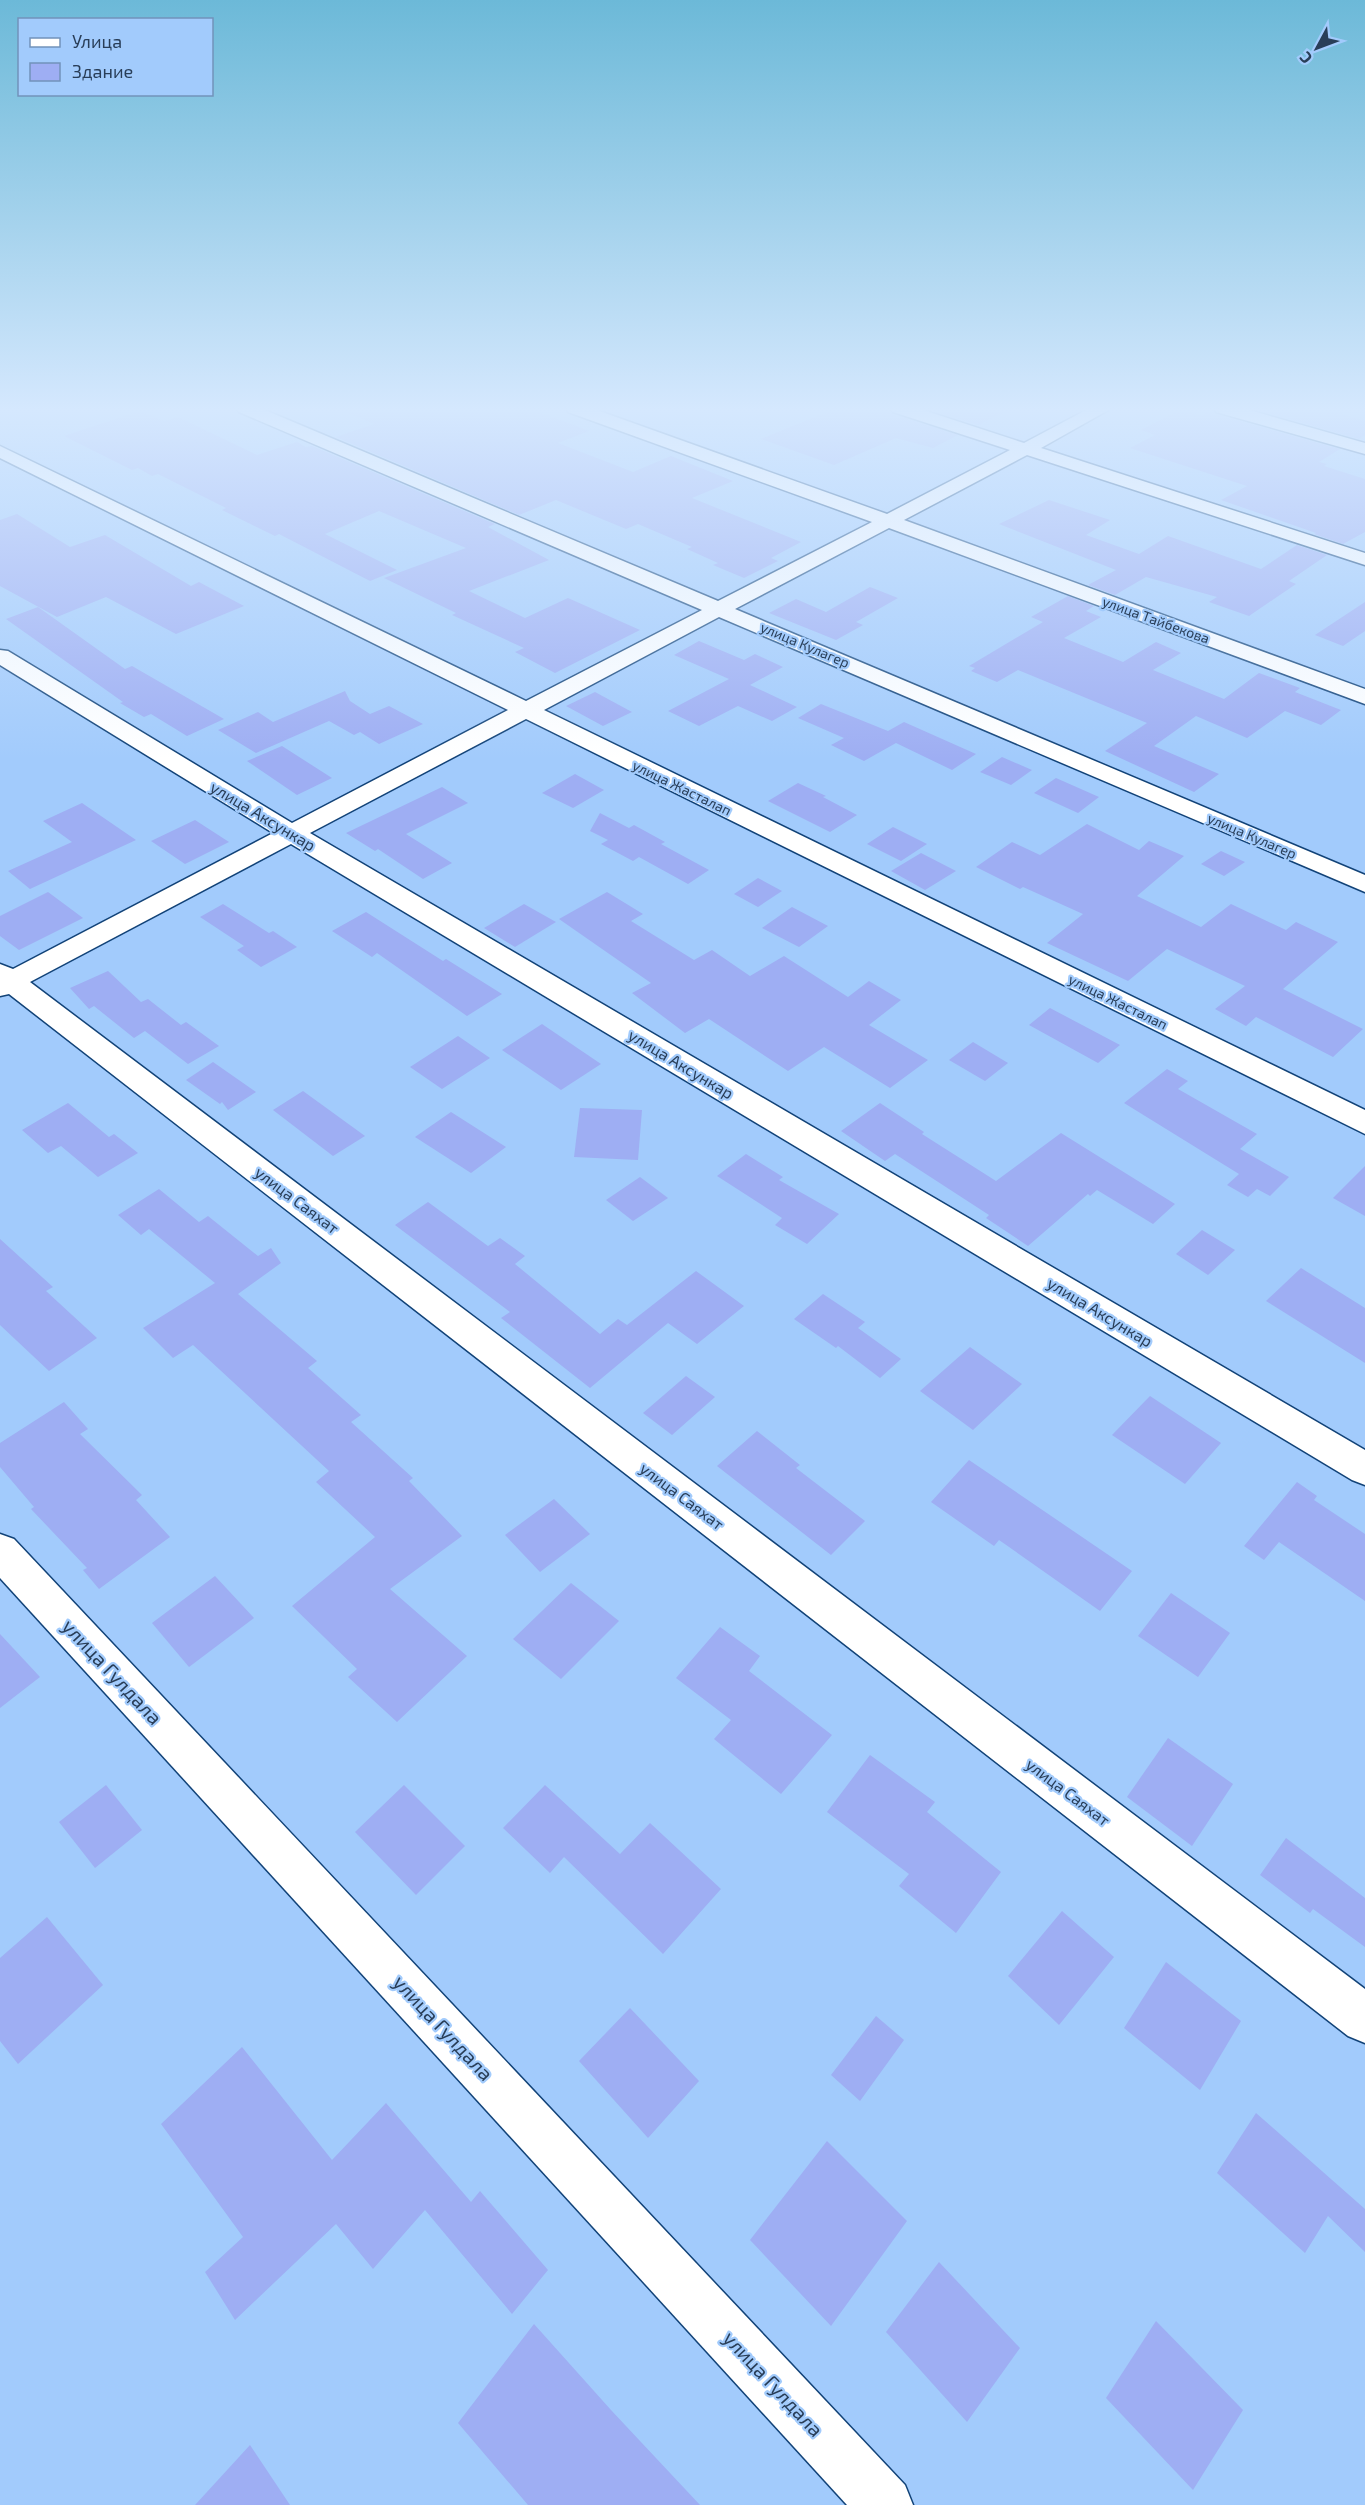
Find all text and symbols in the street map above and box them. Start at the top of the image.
legend [18,18,213,96]
north arrow [1287,18,1347,78]
text: Улица [72,30,122,52]
text: С [1295,48,1316,68]
text: Здание [72,60,133,82]
street label: улица Тайбекова [1100,592,1212,647]
street label: улица Кулагер [758,618,852,671]
street label: улица Жасталап [630,756,734,819]
street label: улица Аксункар [207,777,319,855]
street label: улица Кулагер [1205,809,1299,862]
street label: улица Жасталап [1066,970,1170,1033]
street label: улица Аксункар [625,1025,737,1103]
street label: улица Саяхат [251,1162,343,1238]
street label: улица Аксункар [1044,1273,1156,1351]
street label: улица Саяхат [636,1458,728,1534]
street label: улица Гулдала [57,1614,168,1730]
street label: улица Саяхат [1022,1754,1114,1830]
street label: улица Гулдала [388,1970,499,2086]
street label: улица Гулдала [718,2326,829,2442]

